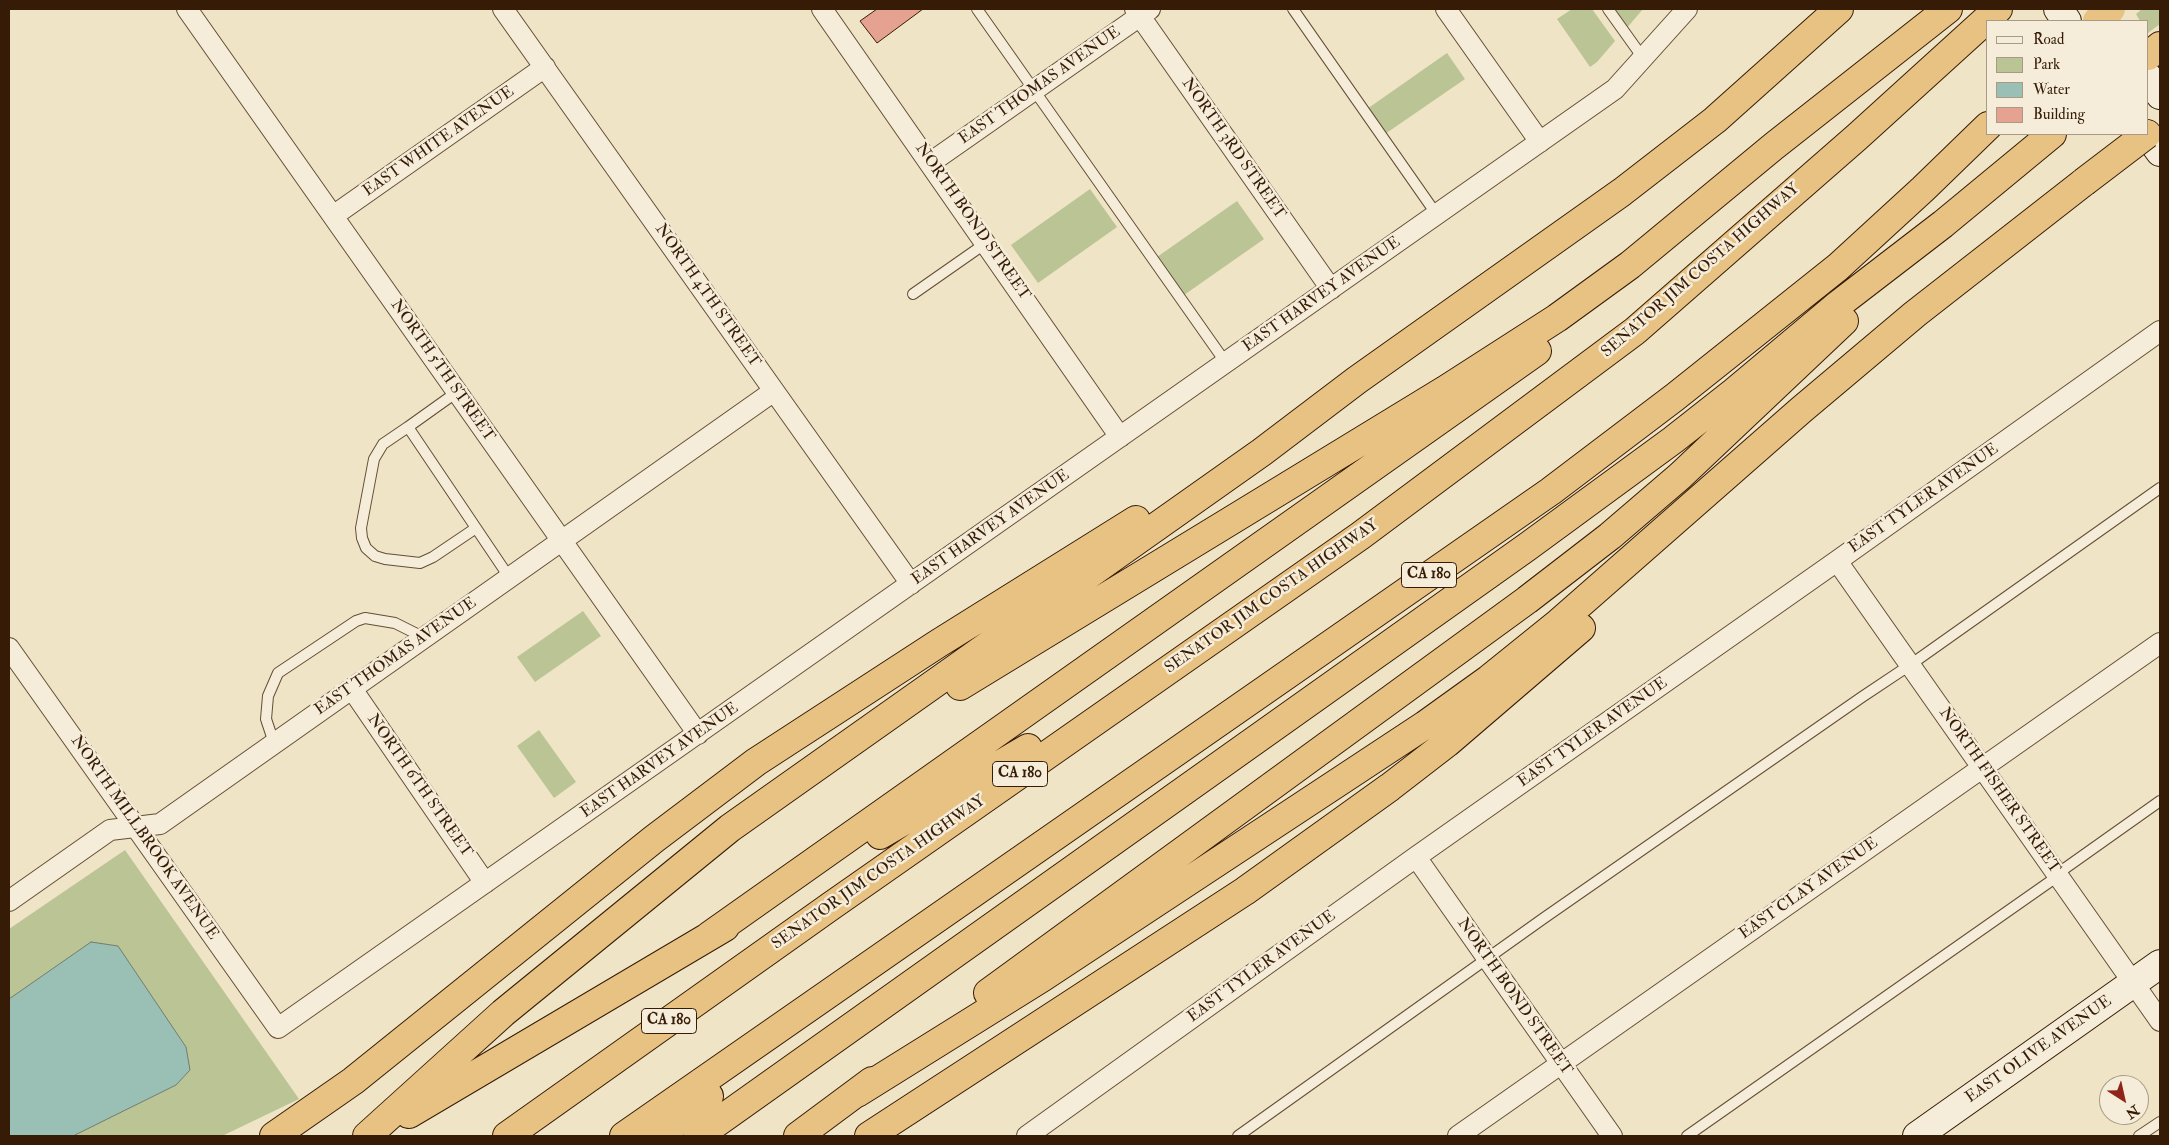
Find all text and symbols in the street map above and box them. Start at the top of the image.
legend [1986,20,2149,135]
street label: EAST THOMAS AVENUE [956,23,1124,149]
text: Road [2033,30,2064,49]
text: Park [2033,55,2060,74]
street label: NORTH 3RD STREET [1177,75,1289,223]
text: Water [2033,80,2070,99]
street label: EAST WHITE AVENUE [360,83,518,201]
text: Building [2033,105,2085,124]
street label: NORTH BOND STREET [910,140,1034,304]
street label: SENATOR JIM COSTA HIGHWAY [1598,180,1804,362]
street label: NORTH 4TH STREET [650,221,764,371]
street label: EAST HARVEY AVENUE [1239,233,1405,357]
street label: NORTH 5TH STREET [386,296,498,446]
street label: EAST TYLER AVENUE [1845,440,2003,558]
street label: EAST HARVEY AVENUE [908,466,1074,590]
street label: SENATOR JIM COSTA HIGHWAY [1162,516,1382,678]
road number: CA 180 [1402,562,1456,588]
street label: EAST THOMAS AVENUE [312,594,480,720]
street label: EAST TYLER AVENUE [1514,674,1672,792]
street label: EAST HARVEY AVENUE [577,699,743,823]
street label: NORTH FISHER STREET [1934,704,2064,878]
street label: NORTH 6TH STREET [362,711,476,861]
street label: NORTH MILLBROOK AVENUE [66,732,222,944]
road number: CA 180 [992,762,1048,786]
street label: SENATOR JIM COSTA HIGHWAY [769,792,989,954]
street label: EAST CLAY AVENUE [1736,834,1882,944]
street label: EAST TYLER AVENUE [1184,907,1340,1027]
street label: NORTH BOND STREET [1452,915,1576,1079]
street label: EAST OLIVE AVENUE [1962,992,2116,1108]
road number: CA 180 [642,1008,696,1034]
north arrow [2099,1075,2149,1125]
text: N [2122,1101,2142,1122]

